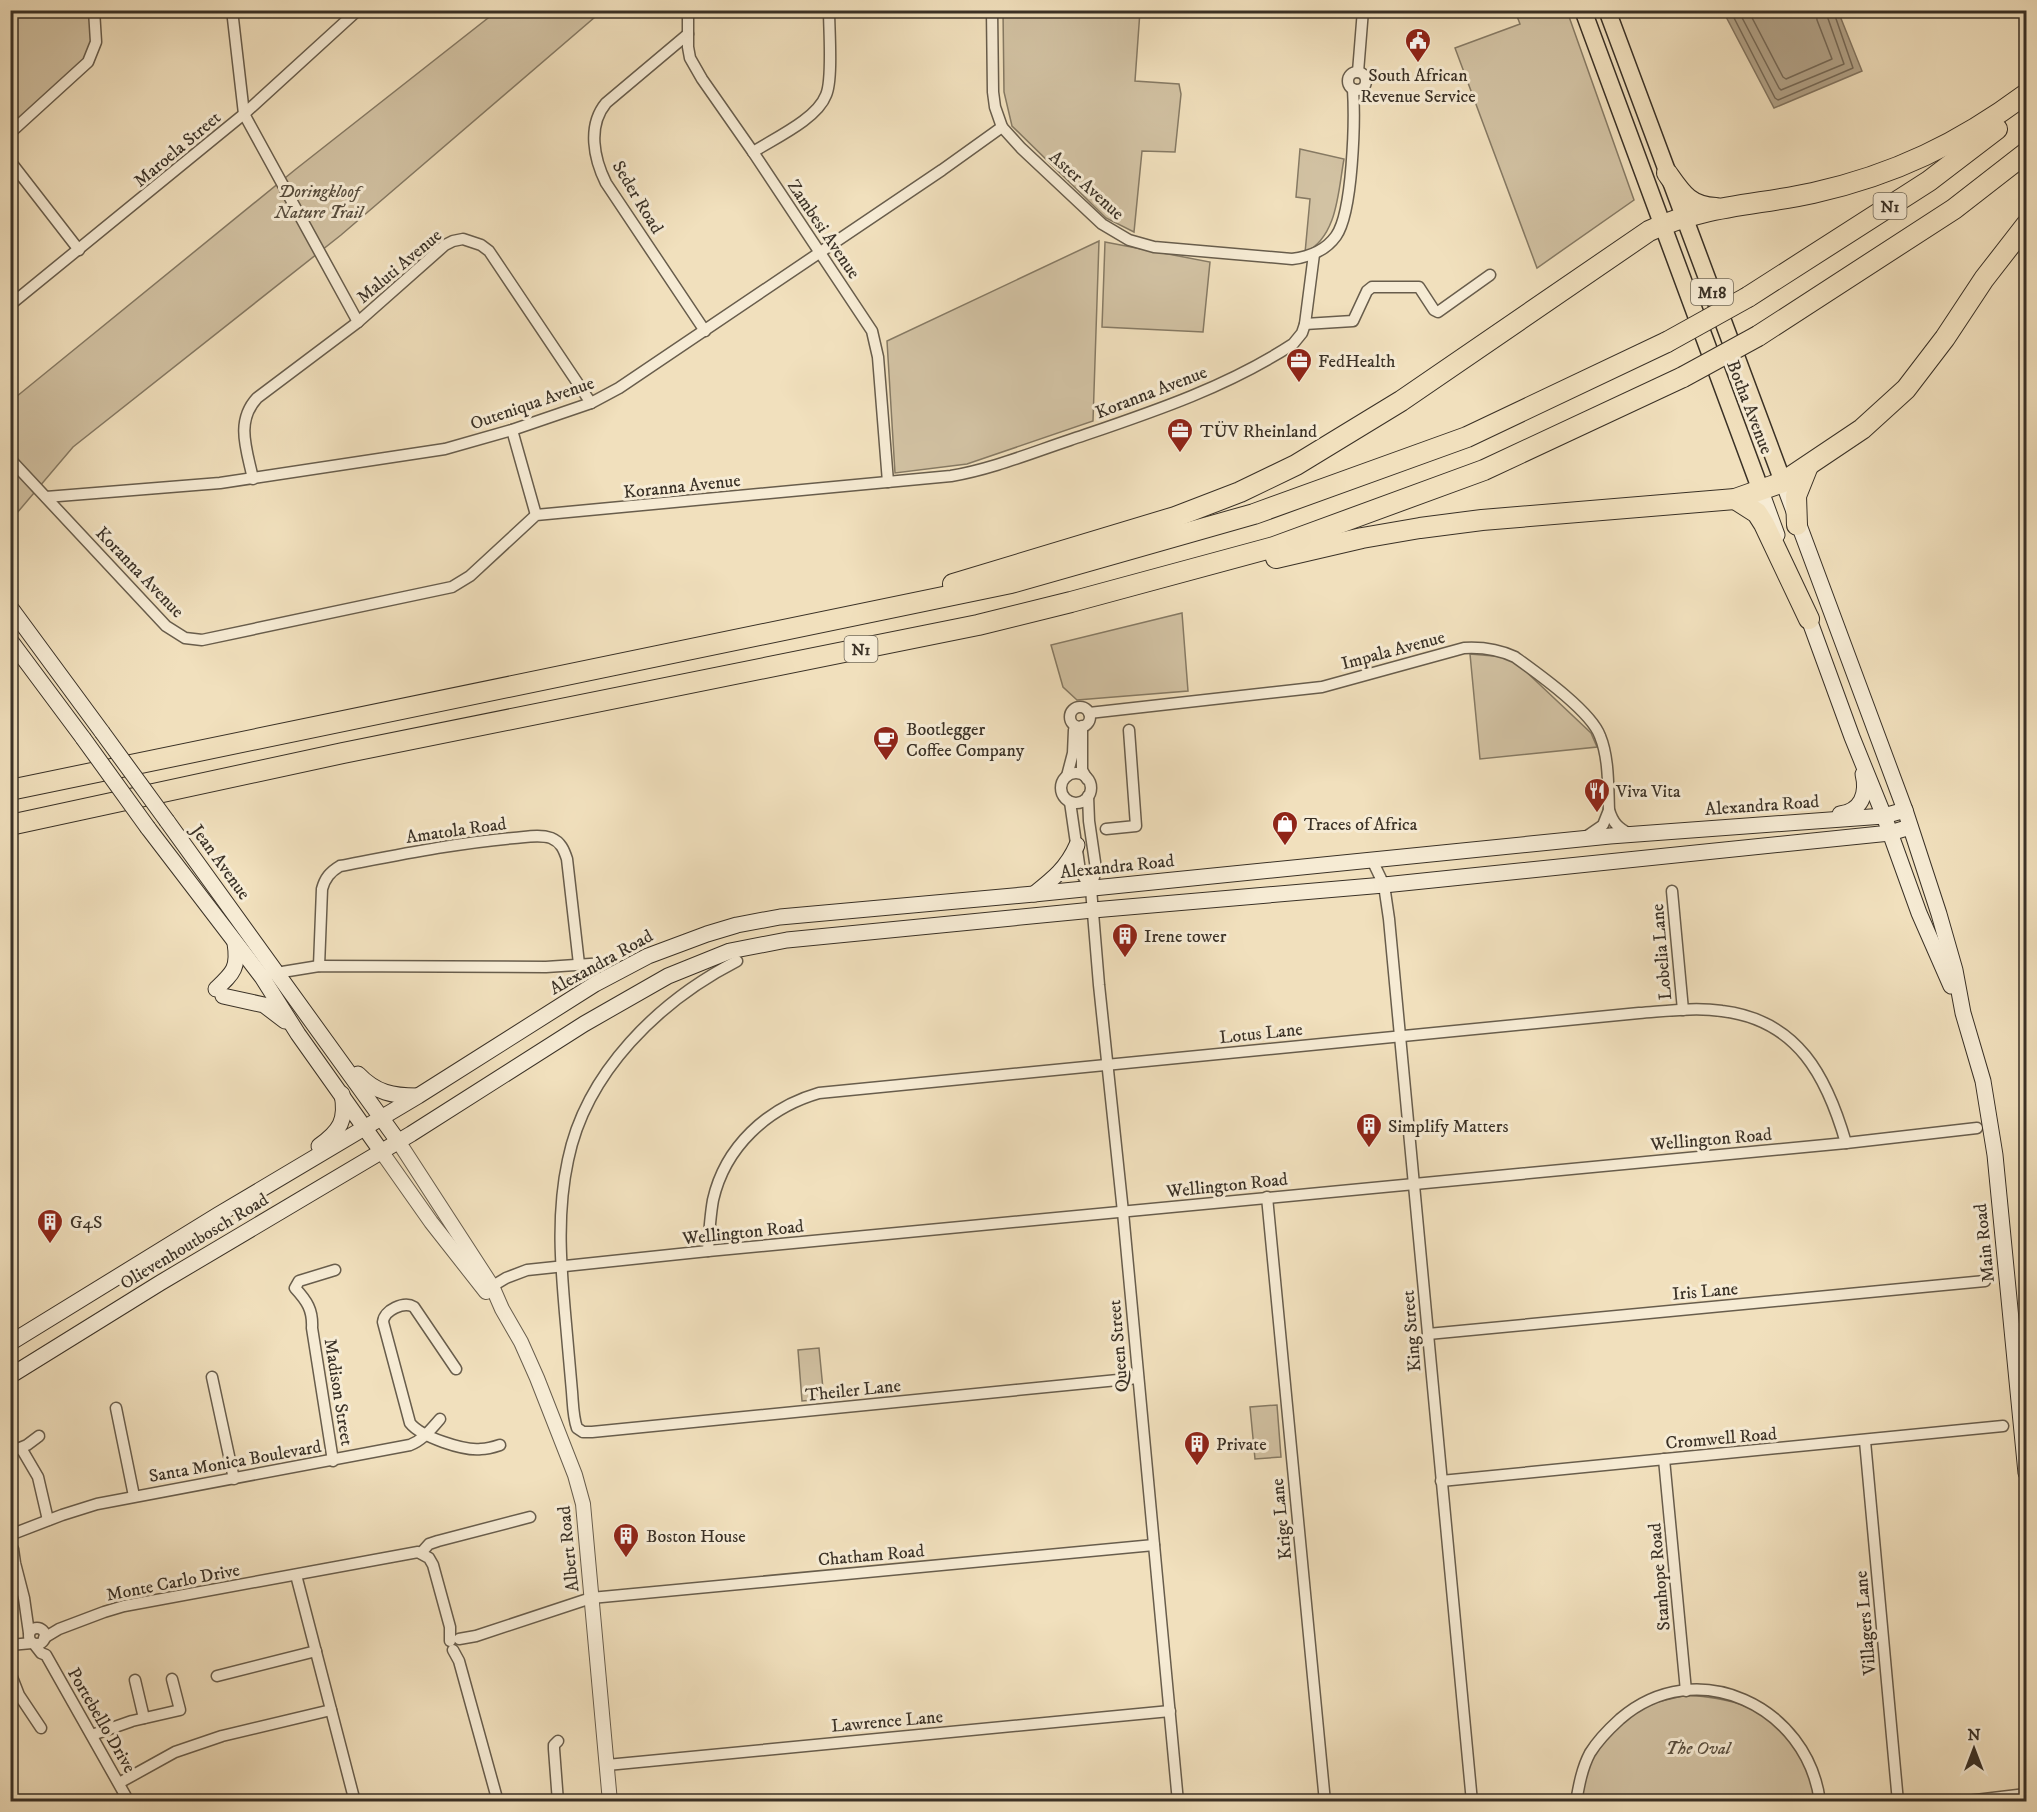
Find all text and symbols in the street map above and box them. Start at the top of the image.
public building icon: South African Revenue Service [1403,26,1433,64]
place label: South African Revenue Service [1360,65,1476,108]
street label: Maroela Street [130,107,226,192]
street label: Aster Avenue [1044,146,1128,225]
street label: Seder Road [607,157,667,238]
street label: Zambesi Avenue [782,176,864,283]
park label: Doringkloof Nature Trail [274,181,366,224]
road number: N1 [1874,193,1906,219]
street label: Maluti Avenue [353,225,447,309]
road number: M18 [1691,279,1733,305]
office icon: FedHealth [1284,346,1314,384]
place label: FedHealth [1318,351,1396,373]
street label: Botha Avenue [1721,357,1777,457]
street label: Koranna Avenue [1092,362,1210,424]
street label: Outeniqua Avenue [467,372,597,435]
office icon: TÜV Rheinland [1165,416,1195,454]
place label: TÜV Rheinland [1200,421,1317,443]
street label: Koranna Avenue [622,470,742,504]
street label: Koranna Avenue [90,523,188,623]
street label: Impala Avenue [1339,627,1448,675]
road number: N1 [844,636,878,662]
place label: Bootlegger Coffee Company [906,719,1025,762]
cafe icon: Bootlegger Coffee Company [871,724,901,762]
restaurant icon: Viva Vita [1582,776,1612,814]
place label: Viva Vita [1615,781,1681,803]
street label: Alexandra Road [1704,791,1820,821]
shop icon: Traces of Africa [1270,809,1300,847]
street label: Amatola Road [404,813,508,849]
place label: Traces of Africa [1304,814,1418,836]
street label: Jean Avenue [185,819,255,904]
street label: Alexandra Road [1059,850,1175,884]
street label: Lobelia Lane [1647,903,1677,1001]
building icon: Irene tower [1110,921,1140,959]
street label: Alexandra Road [546,925,657,1000]
place label: Irene tower [1144,926,1227,948]
street label: Lotus Lane [1218,1019,1304,1049]
building icon: Simplify Matters [1354,1111,1384,1149]
place label: Simplify Matters [1388,1116,1509,1138]
street label: Wellington Road [1648,1124,1773,1156]
street label: Wellington Road [1164,1169,1289,1203]
street label: Olievenhoutbosch Road [116,1189,273,1295]
street label: Main Road [1970,1202,2000,1283]
building icon: G4S [35,1207,65,1245]
place label: G4S [70,1212,102,1234]
street label: Wellington Road [680,1216,805,1250]
street label: Iris Lane [1671,1278,1739,1306]
street label: King Street [1397,1289,1427,1373]
street label: Queen Street [1104,1299,1134,1393]
street label: Madison Street [319,1337,357,1448]
street label: Theiler Lane [804,1375,902,1407]
street label: Cromwell Road [1665,1423,1778,1455]
building icon: Private [1182,1429,1212,1467]
place label: Private [1216,1434,1267,1456]
street label: Santa Monica Boulevard [147,1436,323,1488]
street label: Krige Lane [1267,1477,1297,1561]
street label: Albert Road [554,1505,584,1593]
building icon: Boston House [611,1521,641,1559]
street label: Stanhope Road [1644,1522,1676,1632]
place label: Boston House [646,1526,746,1548]
street label: Chatham Road [817,1540,925,1572]
street label: Monte Carlo Drive [105,1559,242,1607]
street label: Villagers Lane [1850,1570,1882,1677]
street label: Portebello Drive [62,1664,140,1777]
street label: Lawrence Lane [830,1706,944,1738]
north arrow [1944,1719,2004,1779]
text: N [1967,1725,1981,1745]
park label: The Oval [1666,1738,1733,1760]

